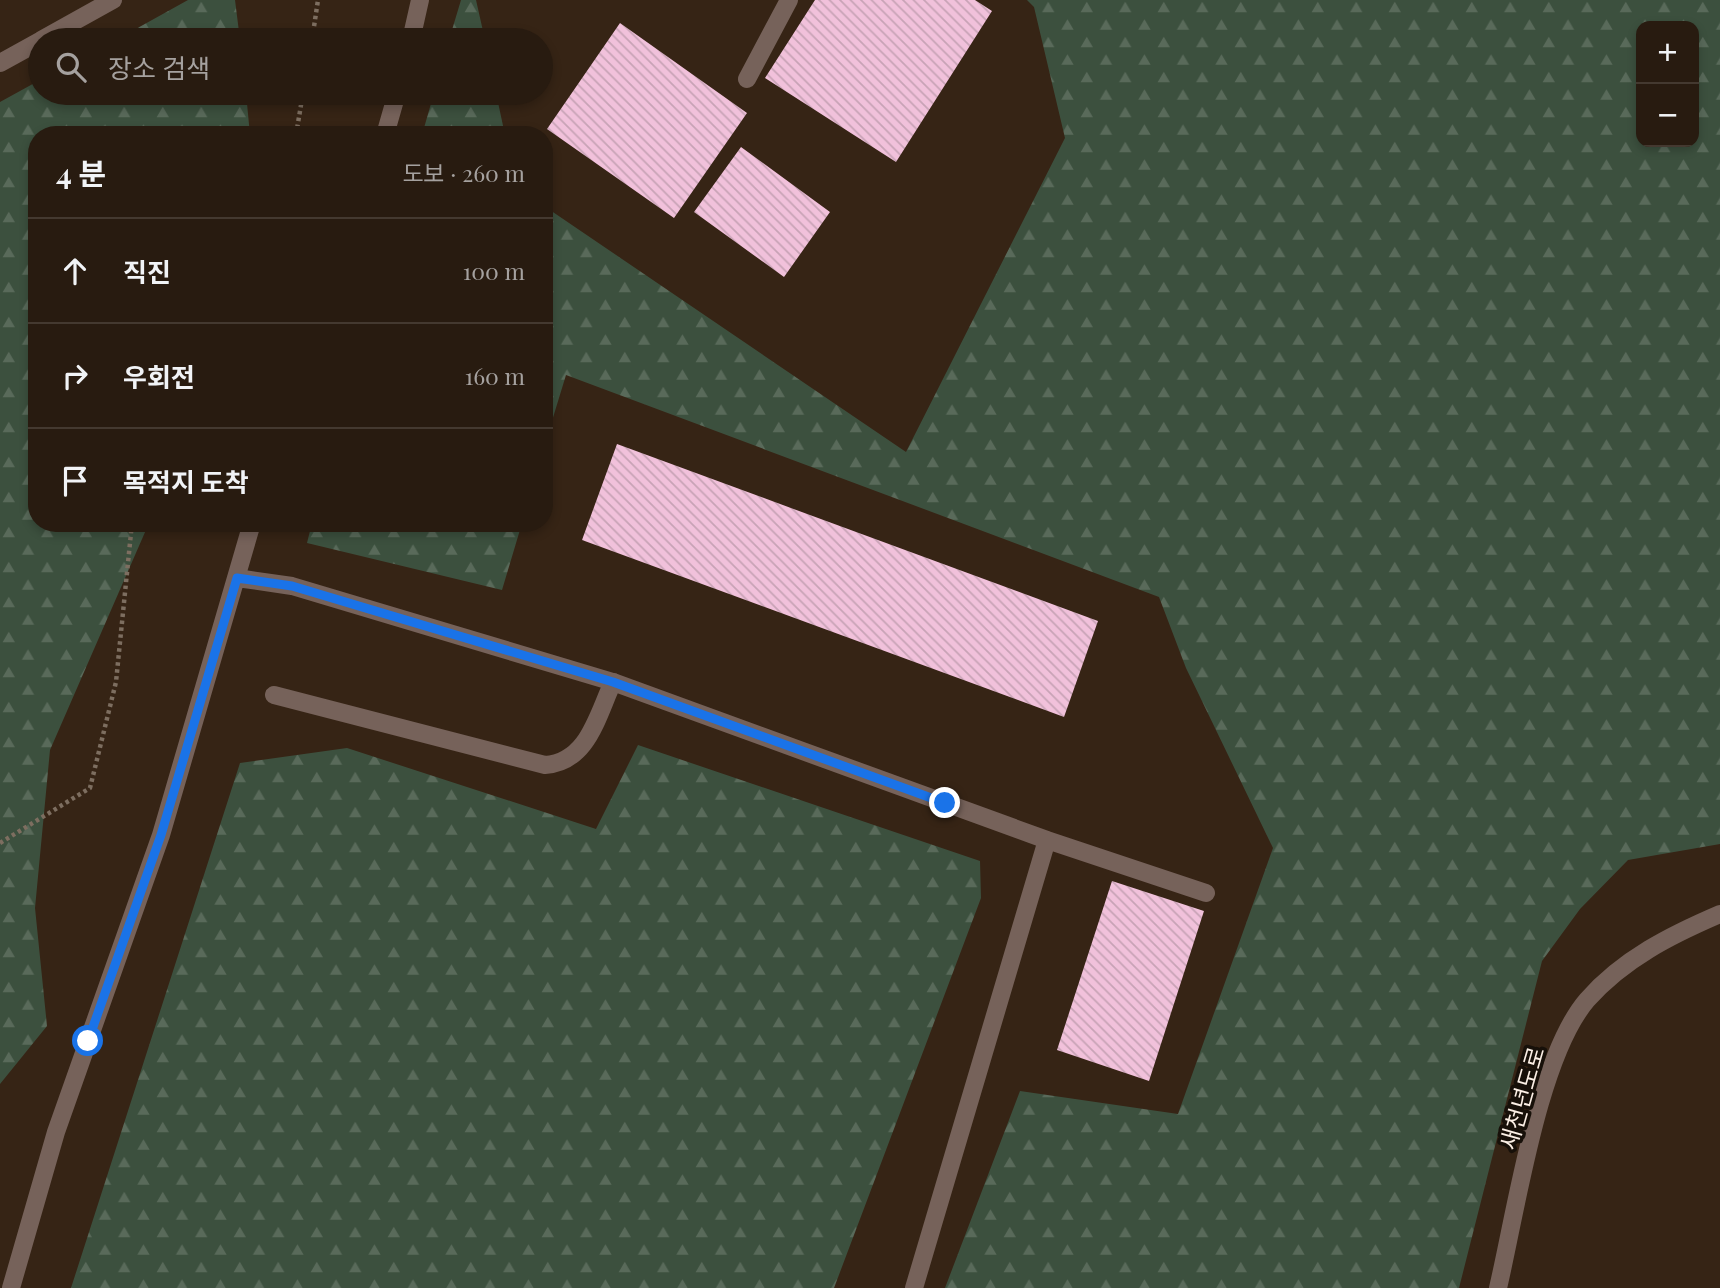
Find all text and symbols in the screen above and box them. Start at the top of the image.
map controls [1636,21,1699,147]
button: + [1636,21,1699,84]
search box [28,28,553,105]
icon: search [52,48,90,86]
text: 장소 검색 [108,50,210,85]
button: − [1636,84,1699,147]
text: 4 분 [56,153,106,193]
text: 도보 · 260 m [402,157,525,188]
icon: ahead [56,252,94,290]
text: 직진 [123,254,171,289]
text: 100 m [463,255,525,286]
icon: right [56,357,94,395]
text: 우회전 [123,359,195,394]
text: 160 m [465,360,525,391]
icon: arrive [56,462,94,500]
text: 목적지 도착 [123,464,249,499]
route end [929,787,960,818]
route start [72,1025,103,1056]
street label: 새천년도로 [1492,1043,1550,1153]

